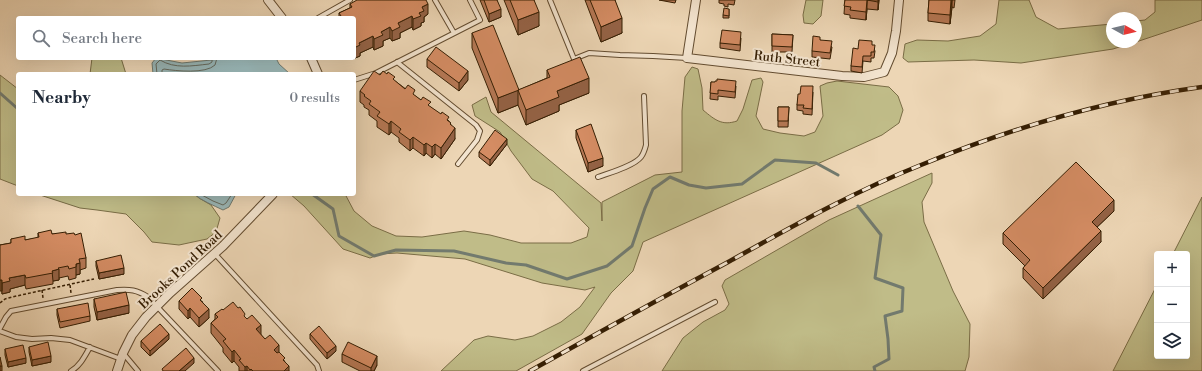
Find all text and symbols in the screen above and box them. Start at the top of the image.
north arrow [1106,12,1142,48]
search box [16,16,356,60]
icon: search [30,27,52,49]
text: Search here [62,29,142,48]
street label: Ruth Street [753,48,821,70]
text: Nearby [32,87,91,109]
text: 0 results [289,90,340,106]
street label: Brooks Pond Road [135,227,226,313]
map controls [1154,251,1190,359]
button: + [1154,251,1190,287]
button: − [1154,287,1190,323]
button: layers [1154,323,1190,359]

